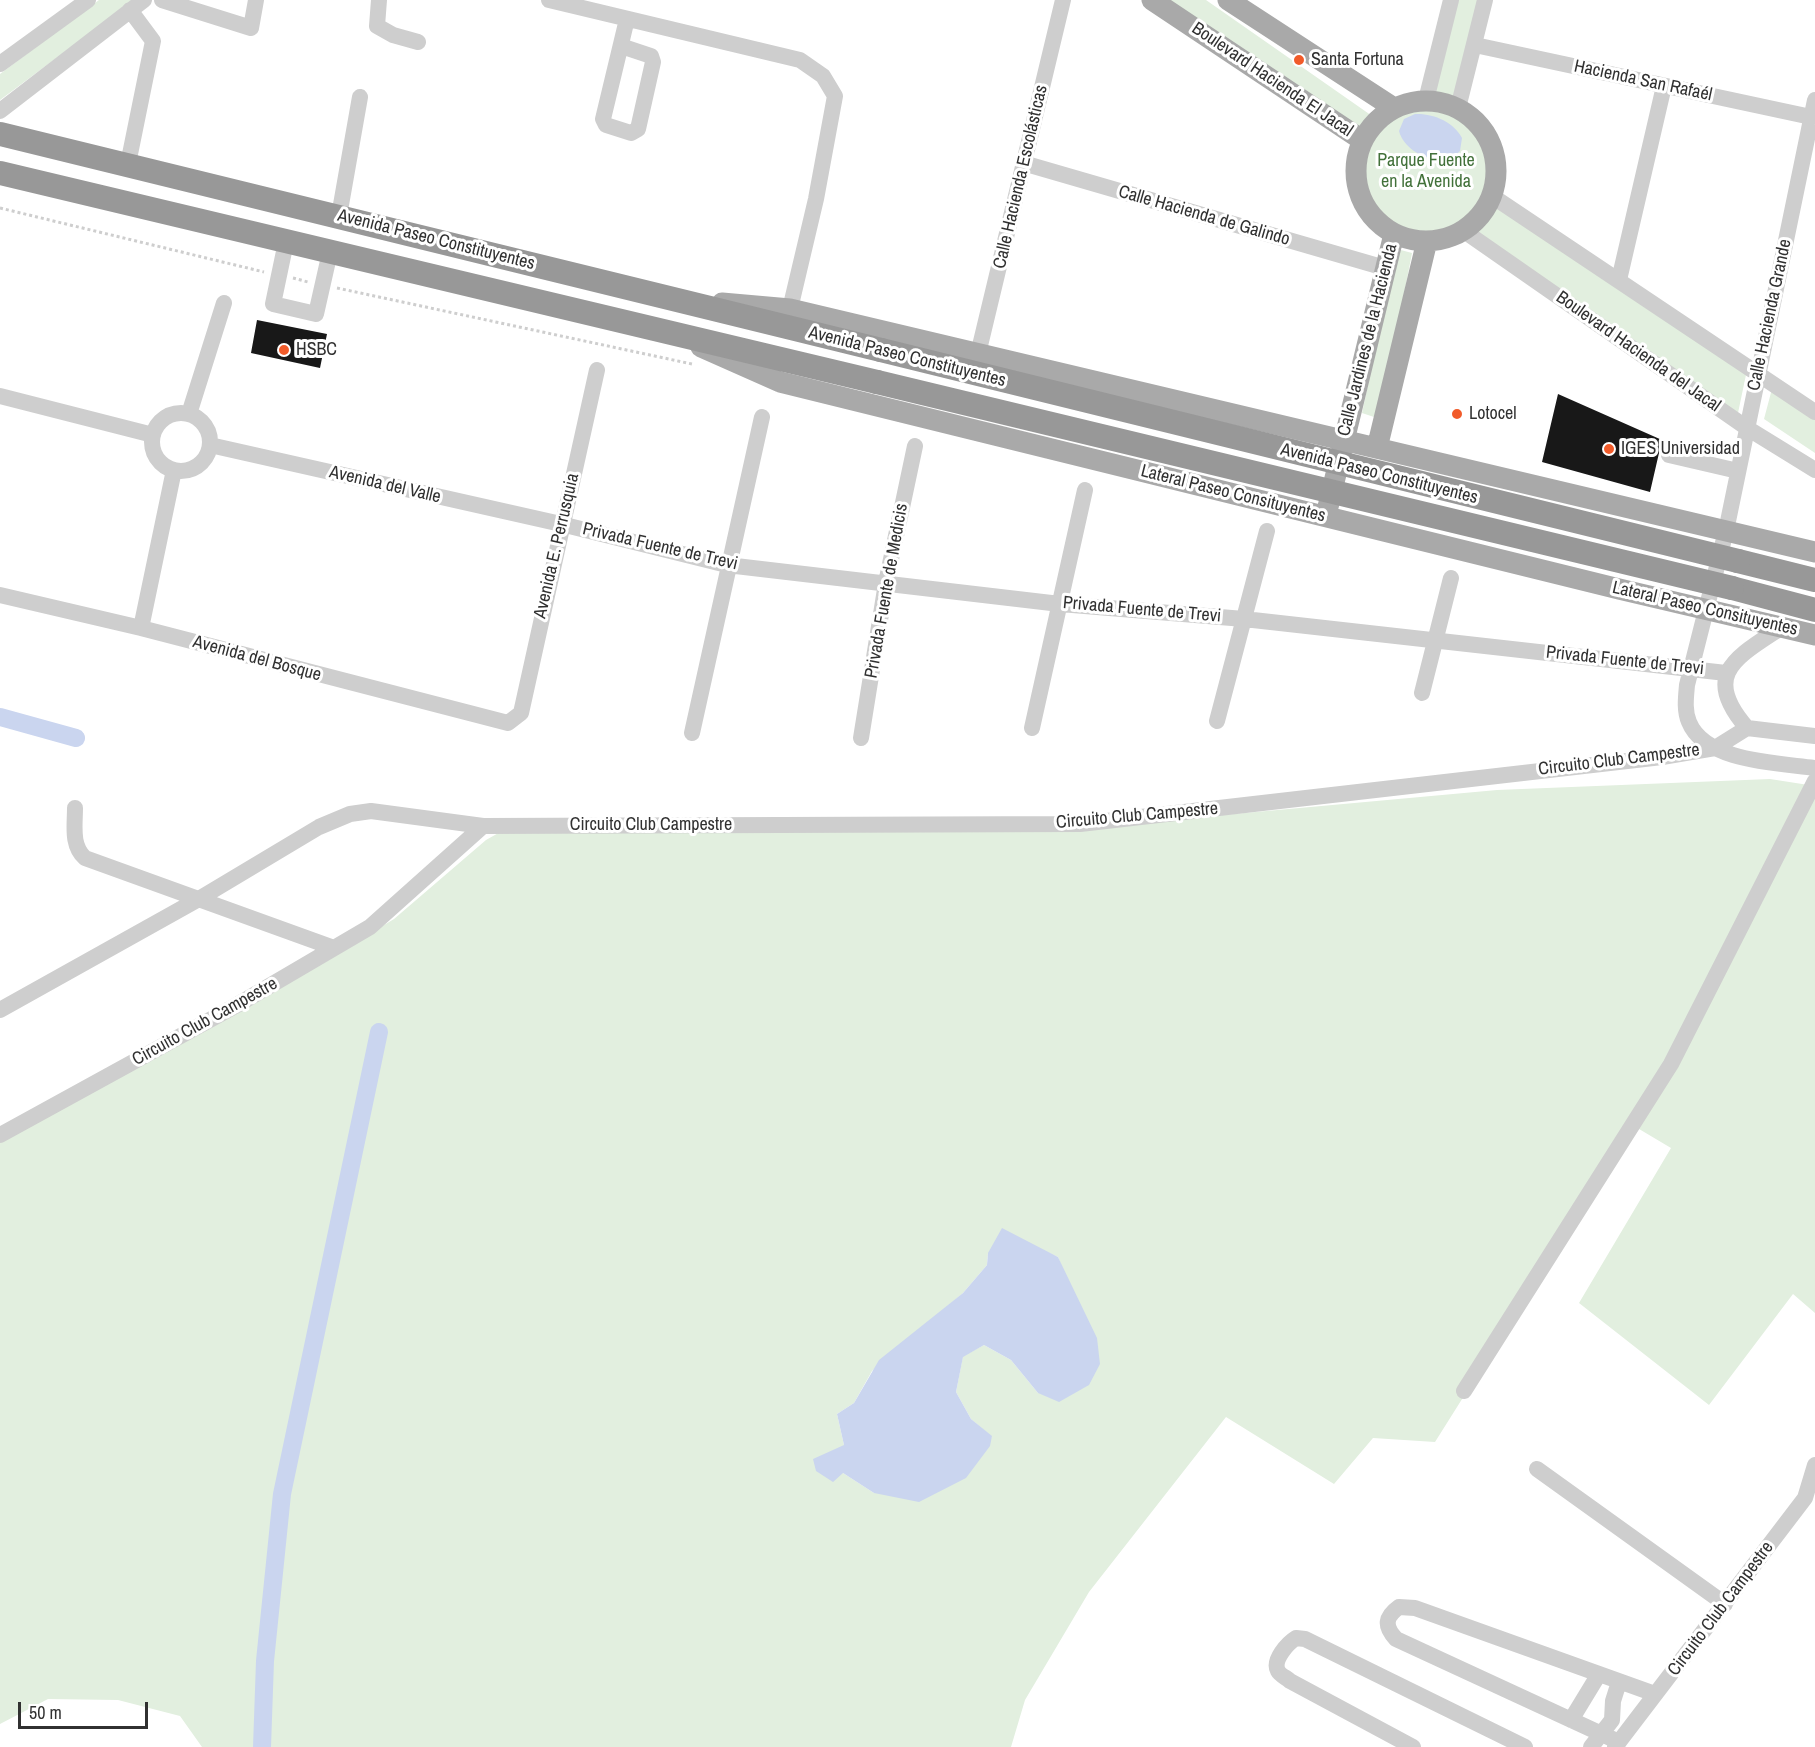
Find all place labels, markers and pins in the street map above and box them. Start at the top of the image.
place label: Santa Fortuna [1311,49,1404,71]
marker: Santa Fortuna [1292,53,1306,67]
place label: HSBC [296,339,337,361]
marker: HSBC [277,343,291,357]
place label: Lotocel [1469,403,1517,425]
marker: Lotocel [1450,407,1464,421]
place label: IGES Universidad [1621,438,1740,460]
marker: IGES Universidad [1602,442,1616,456]

